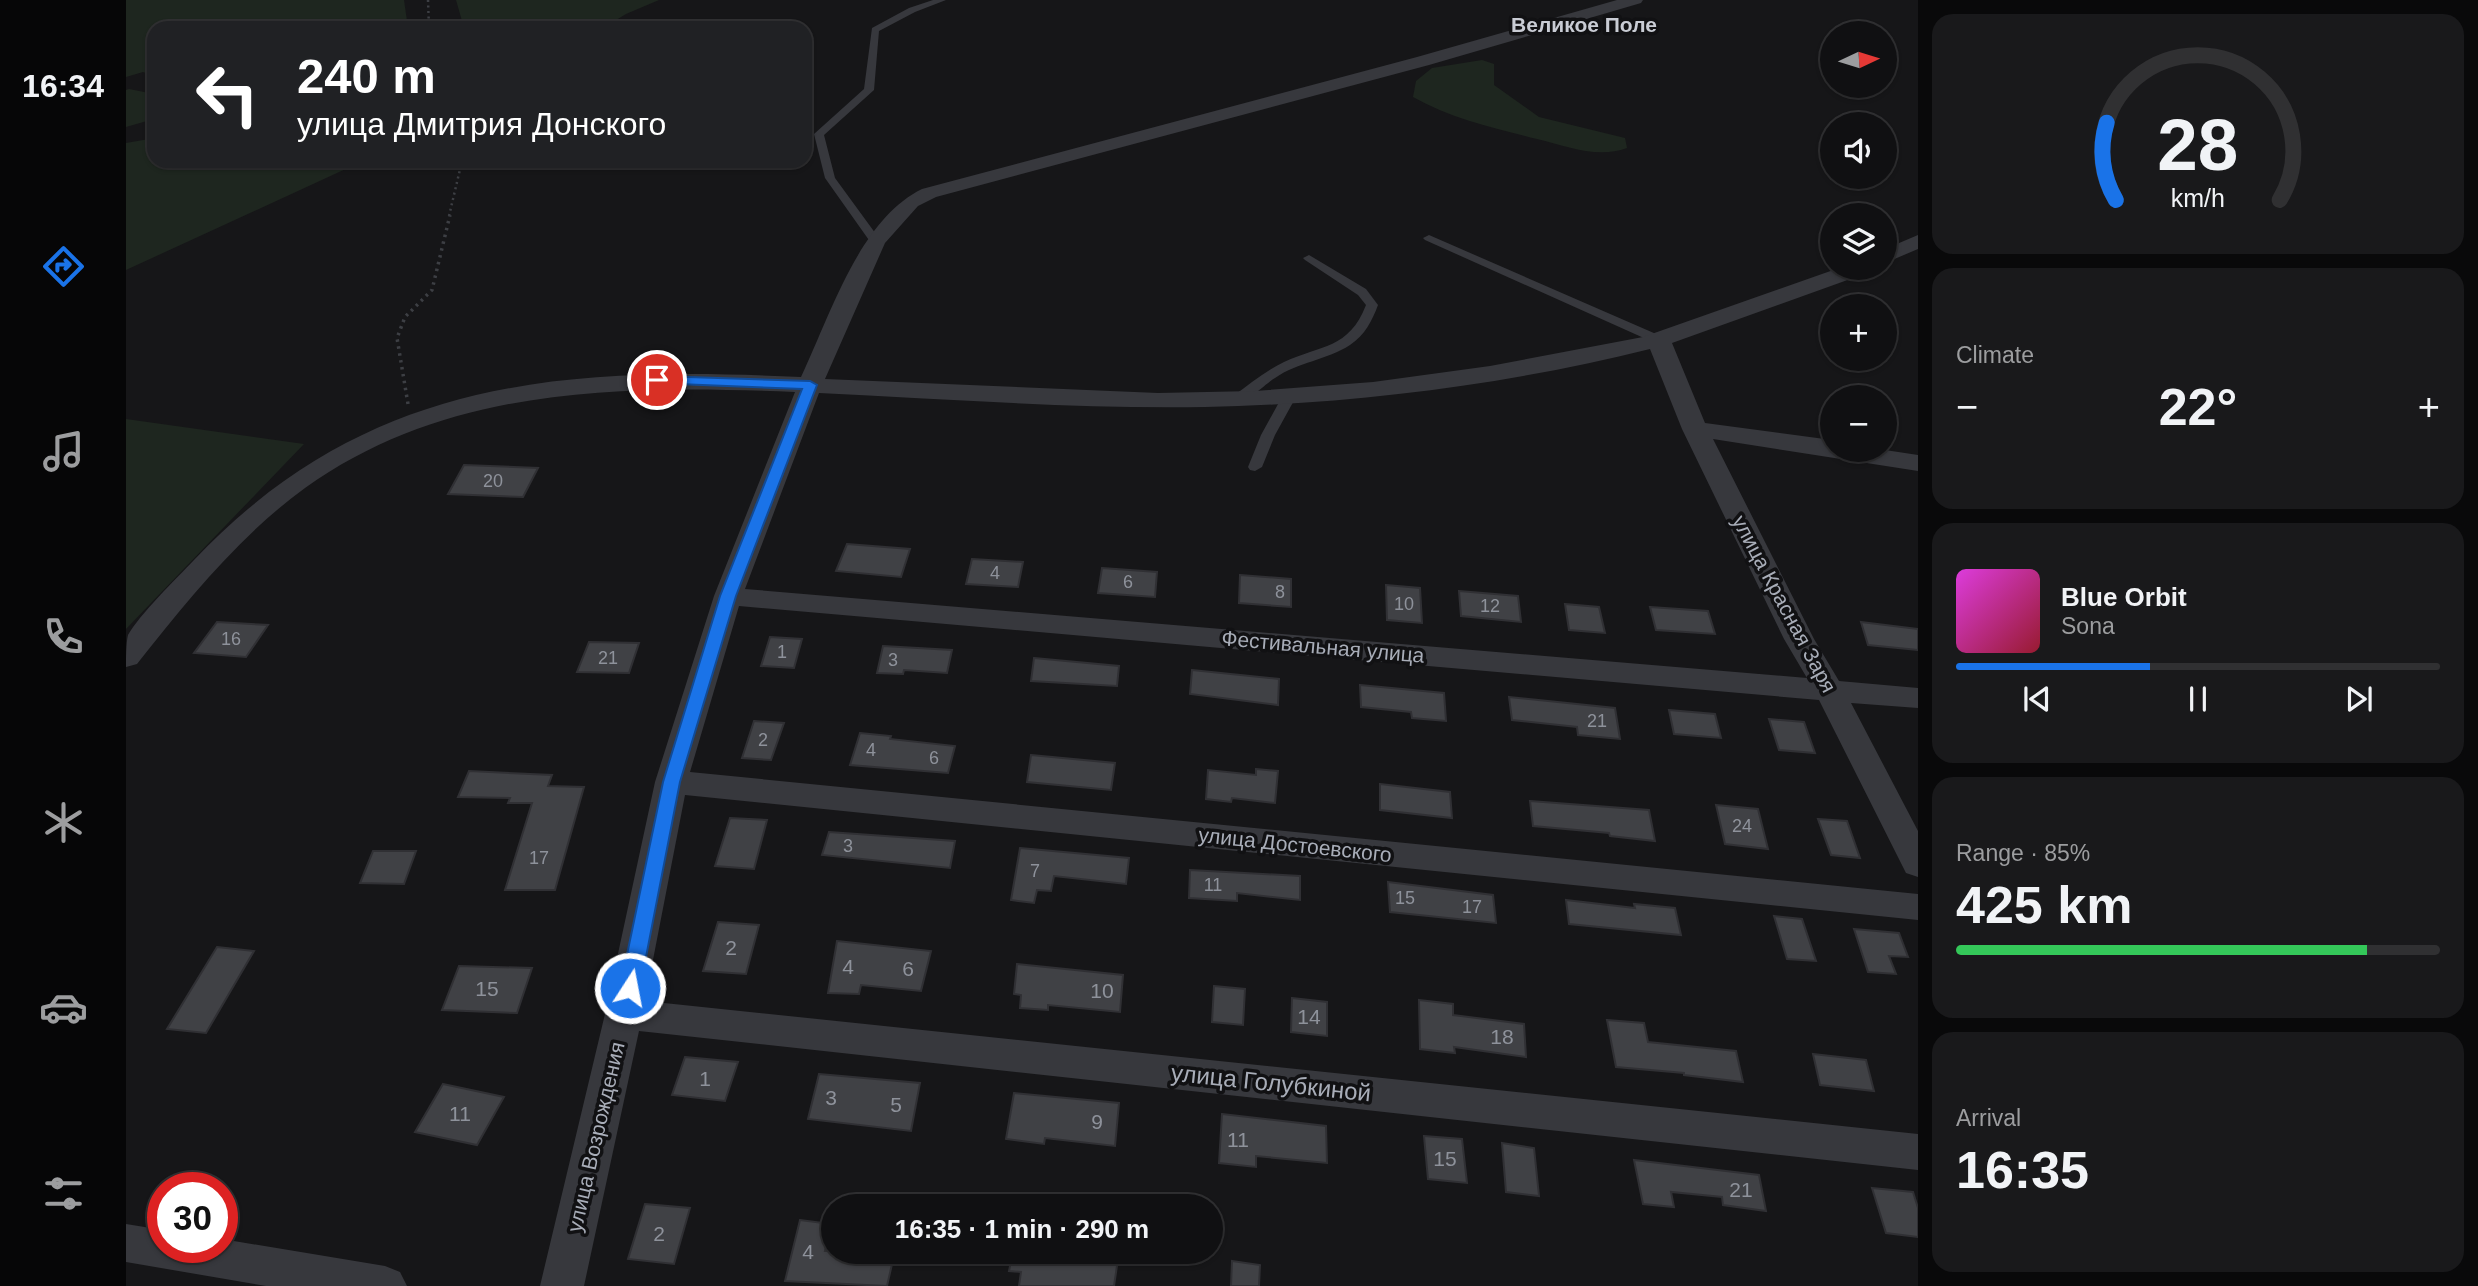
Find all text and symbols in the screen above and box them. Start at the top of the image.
district label: Великое Поле [1511,13,1657,36]
north arrow [1820,21,1897,98]
map controls [1820,21,1897,462]
icon: left [182,49,273,140]
text: 240 m [297,49,436,103]
text: 16:34 [22,68,104,104]
text: 28 [2158,105,2238,186]
text: улица Дмитрия Донского [297,106,666,142]
button: sound [1820,112,1897,189]
text: km/h [2171,184,2225,212]
button: layers [1820,203,1897,280]
icon: directions [39,242,88,291]
button: + [1820,294,1897,371]
text: Climate [1956,342,2034,368]
pin [627,350,687,410]
icon: arrive [638,361,676,399]
text: 22° [2159,378,2237,436]
button: − [1820,385,1897,462]
text: − [1956,386,1978,428]
text: + [2418,386,2440,428]
icon: music [39,427,88,476]
house number: 20 [483,471,503,491]
street label: улица Красная Заря [1728,511,1841,696]
house number: 4 [990,563,1000,583]
house number: 6 [1123,572,1133,592]
house number: 8 [1275,582,1285,602]
text: Blue Orbit [2061,582,2187,612]
house number: 10 [1394,594,1414,614]
house number: 12 [1480,596,1500,616]
icon: phone [39,612,88,661]
text: Sona [2061,613,2115,639]
street label: Фестивальная улица [1221,626,1426,667]
house number: 16 [221,629,241,649]
house number: 1 [777,642,787,662]
house number: 21 [598,648,618,668]
house number: 3 [888,650,898,670]
icon: previous [2018,680,2056,718]
icon: pause [2179,680,2217,718]
icon: next [2340,680,2378,718]
house number: 21 [1587,711,1607,731]
house number: 2 [758,730,768,750]
house number: 4 [866,740,876,760]
house number: 6 [929,748,939,768]
icon: climate [39,798,88,847]
house number: 24 [1732,816,1752,836]
street label: улица Достоевского [1197,823,1393,866]
house number: 3 [843,836,853,856]
text: Range · 85% [1956,840,2090,866]
house number: 17 [529,848,549,868]
house number: 7 [1030,861,1040,881]
house number: 11 [1204,875,1222,895]
text: 425 km [1956,876,2132,934]
house number: 15 [1395,888,1415,908]
house number: 17 [1462,897,1482,917]
house number: 2 [725,936,737,959]
position arrow [593,951,667,1025]
house number: 4 [842,955,854,978]
house number: 6 [902,957,914,980]
house number: 15 [475,977,499,1000]
house number: 10 [1090,979,1114,1002]
icon: car [39,983,88,1032]
house number: 14 [1297,1005,1321,1028]
house number: 18 [1490,1025,1514,1048]
street label: улица Возрождения [562,1040,629,1234]
street label: улица Голубкиной [1170,1059,1372,1106]
house number: 1 [699,1067,711,1090]
house number: 3 [825,1086,837,1109]
house number: 5 [890,1093,902,1116]
house number: 11 [449,1102,471,1125]
text: Arrival [1956,1105,2021,1131]
house number: 9 [1091,1110,1103,1133]
house number: 11 [1227,1128,1249,1151]
text: 16:35 [1956,1141,2089,1199]
house number: 15 [1433,1147,1457,1170]
icon: filters [39,1169,88,1218]
speed limit sign: 30 [147,1172,238,1263]
house number: 21 [1729,1178,1753,1201]
text: 16:35 · 1 min · 290 m [895,1214,1149,1244]
house number: 2 [653,1222,665,1245]
house number: 4 [802,1240,814,1263]

